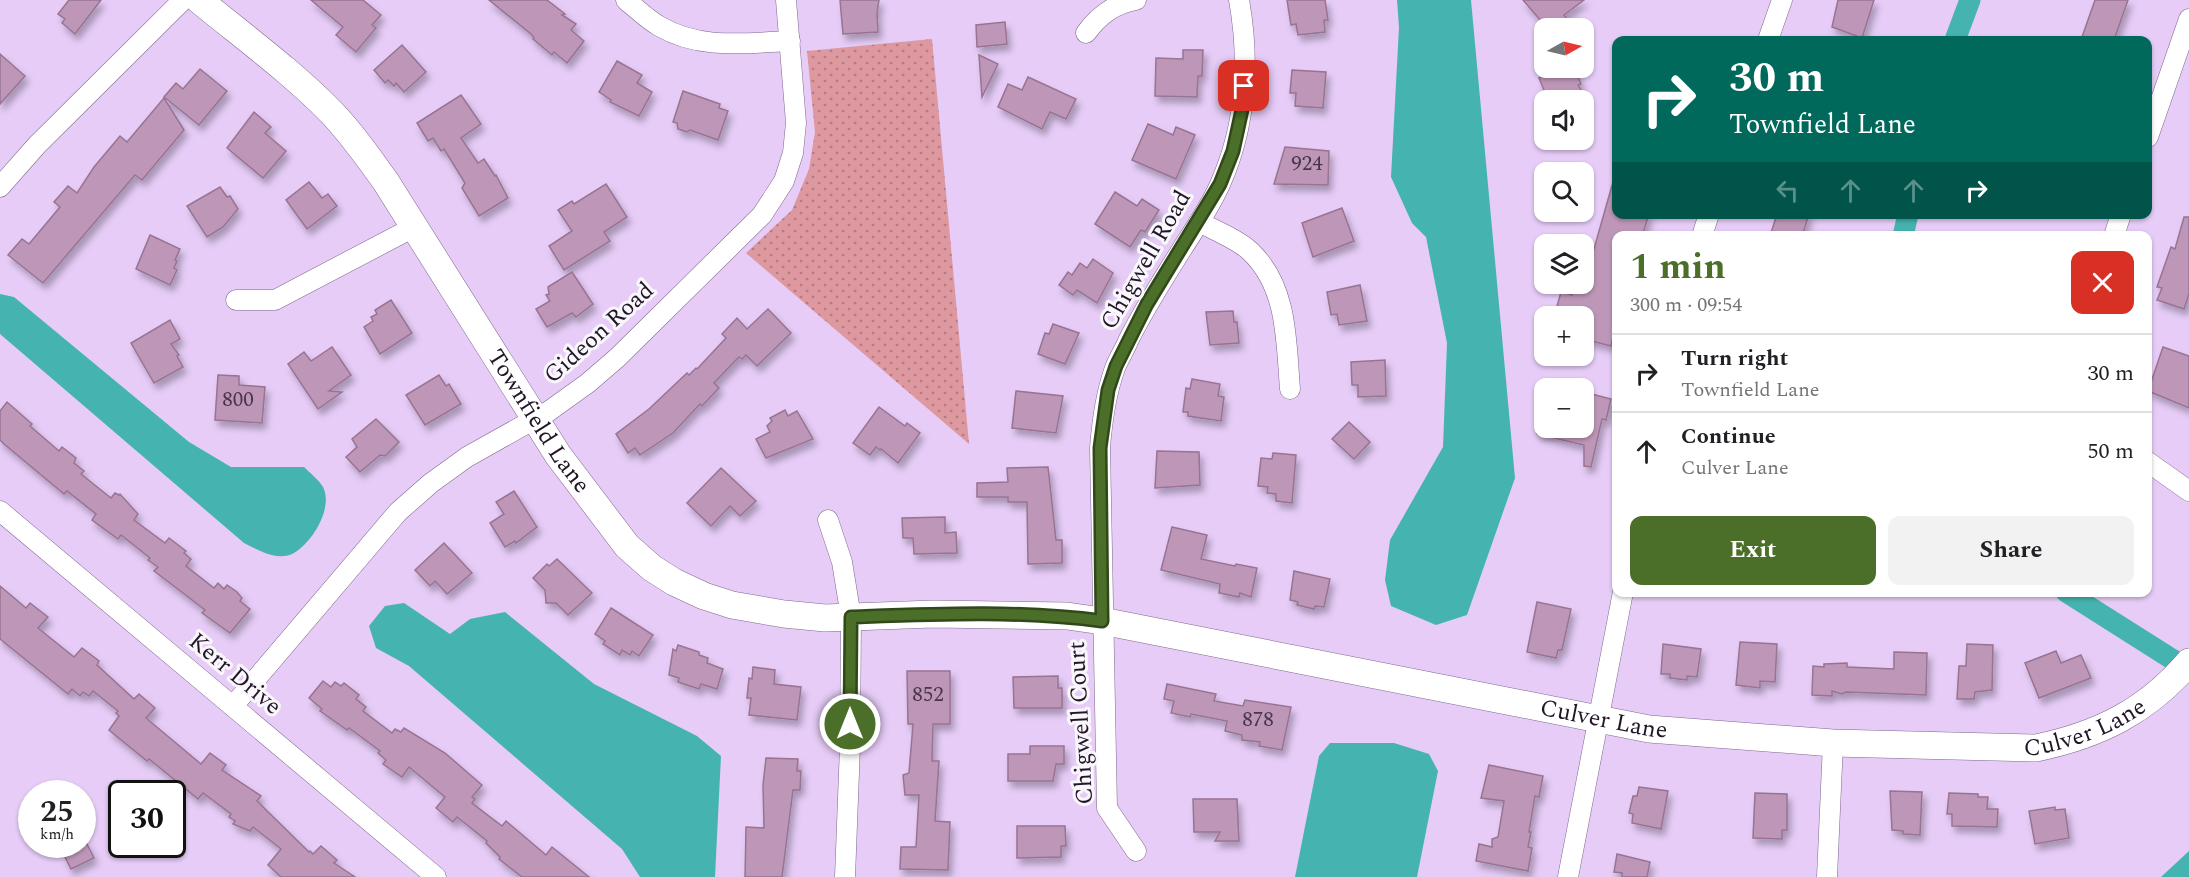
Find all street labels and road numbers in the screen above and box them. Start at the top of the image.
street label: Chigwell Road [1091,184,1201,336]
street label: Gideon Road [536,273,662,393]
street label: Townfield Lane [478,342,599,501]
street label: Kerr Drive [180,624,290,724]
street label: Chigwell Court [1059,640,1103,806]
street label: Culver Lane [2023,689,2154,766]
street label: Culver Lane [1537,690,1669,748]

